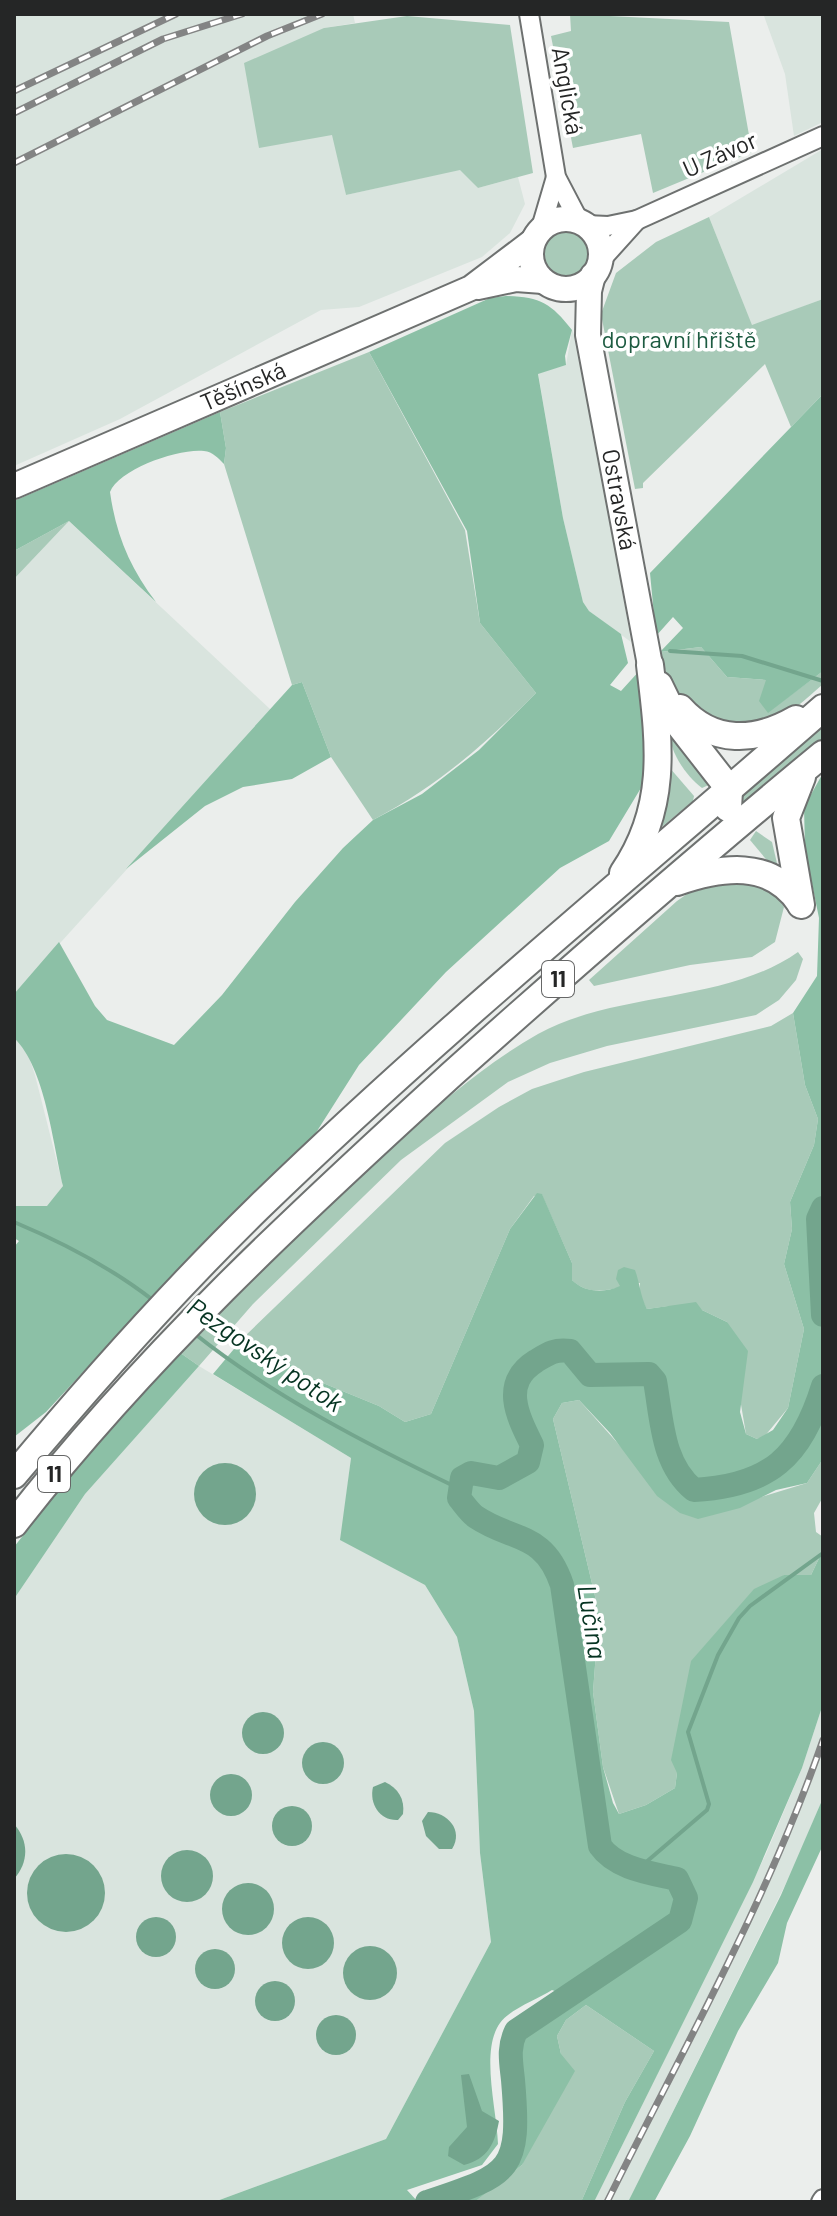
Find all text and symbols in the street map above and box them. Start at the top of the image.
street label: Anglická [547,45,590,137]
street label: U Závor [678,124,761,183]
park label: dopravní hřiště [601,324,757,353]
street label: Těšínská [196,354,290,416]
street label: Ostravská [597,446,644,552]
road number: 11 [542,961,574,997]
water label: Pezgovský potok [182,1290,350,1417]
road number: 11 [38,1456,70,1492]
water label: Lučina [572,1582,615,1661]

